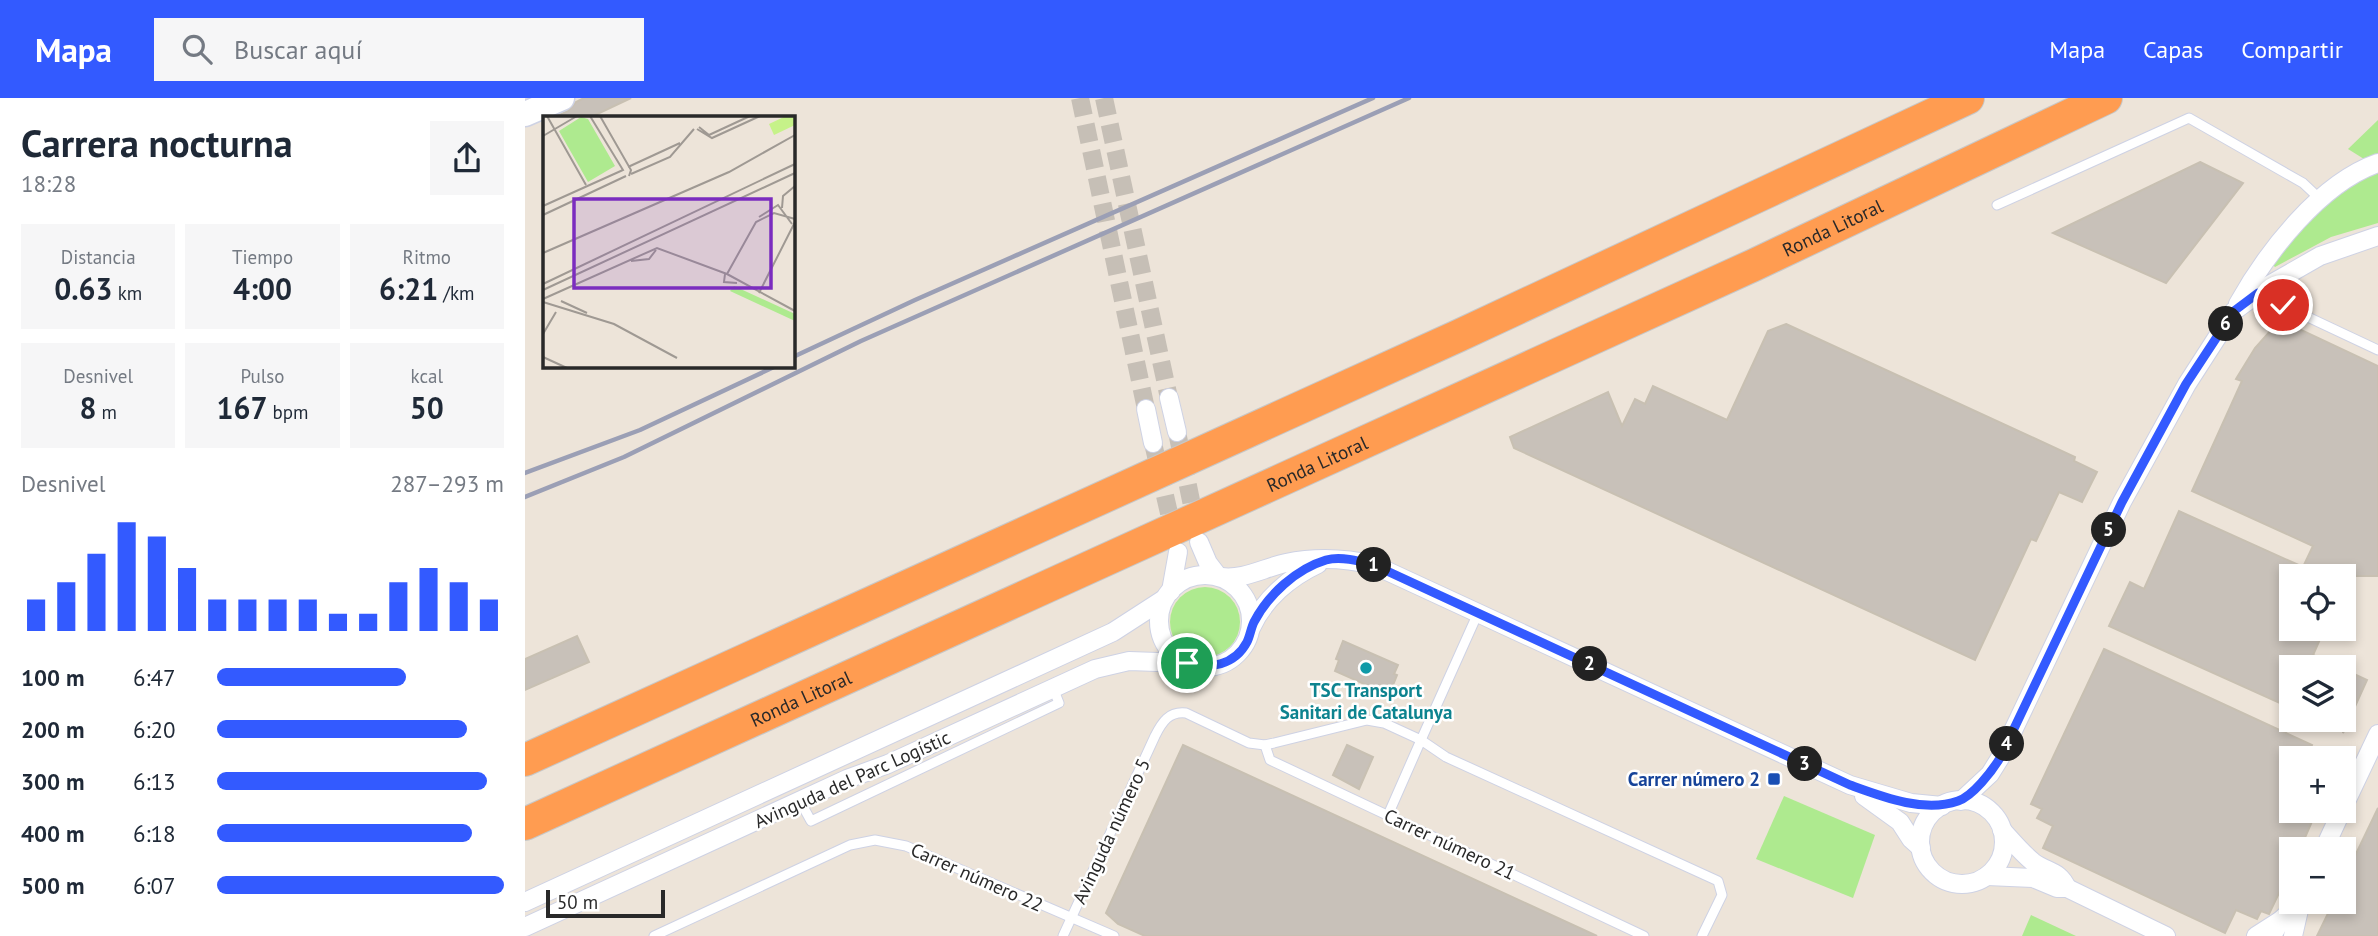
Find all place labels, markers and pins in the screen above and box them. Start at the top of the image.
pin [2253,275,2313,335]
pin: 6 [2209,306,2243,342]
pin: 5 [2091,512,2127,548]
pin: 1 [1357,547,1391,582]
pin [1157,633,1217,693]
pin: 2 [1573,646,1607,682]
marker: TSC Transport Sanitari de Catalunya [1358,660,1374,676]
place label: TSC Transport Sanitari de Catalunya [1280,678,1452,724]
pin: 4 [1989,726,2025,762]
pin: 3 [1787,746,1823,782]
place label: Carrer número 2 [1628,767,1760,791]
marker: Carrer número 2 [1766,771,1782,787]

